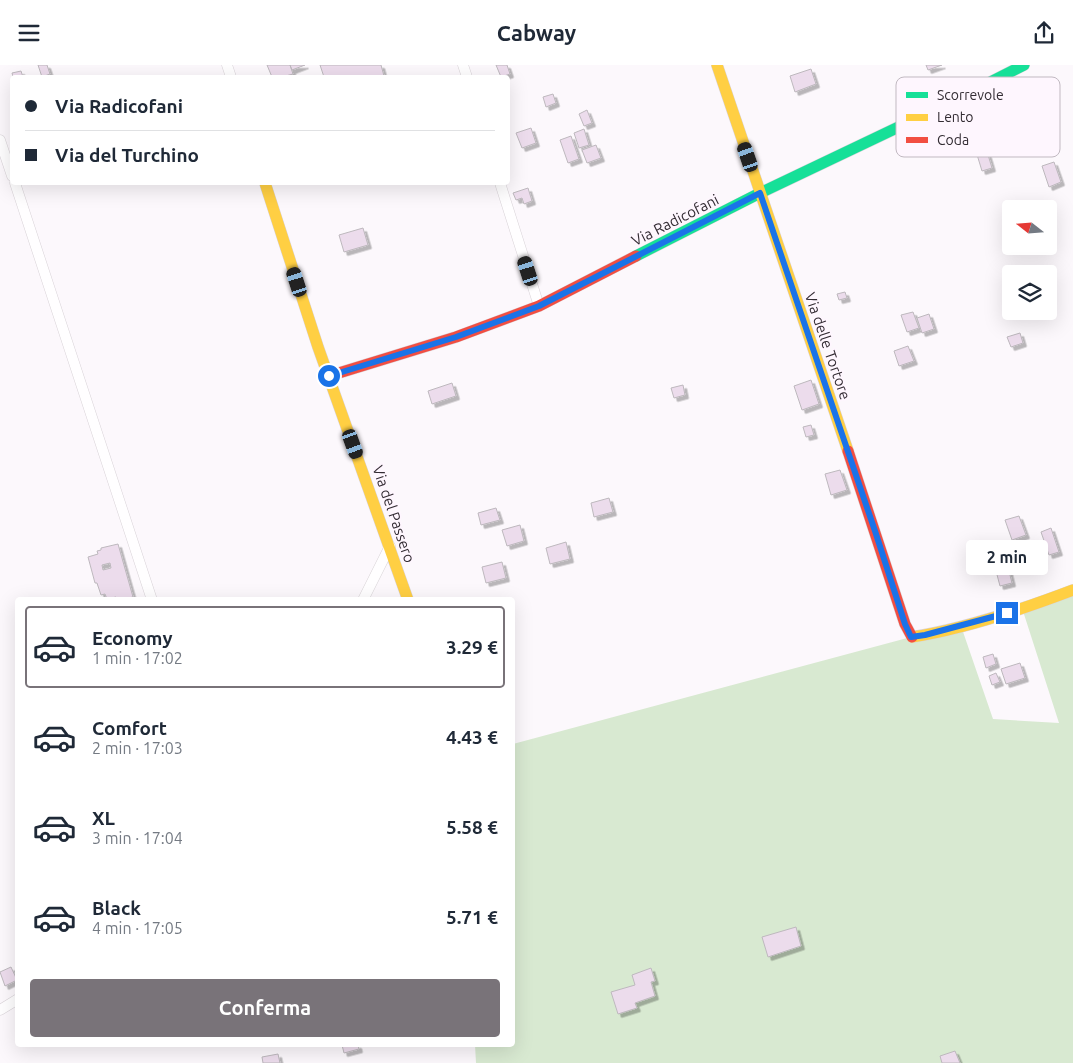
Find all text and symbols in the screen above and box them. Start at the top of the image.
icon: menu [15,19,43,47]
icon: share [1030,19,1058,47]
text: Cabway [497,20,576,45]
legend [896,77,1060,157]
text: Scorrevole [937,87,1004,103]
text: Via Radicofani [55,95,183,117]
text: Lento [937,109,974,125]
text: Coda [937,132,969,148]
car [736,140,759,174]
text: Via del Turchino [55,144,199,166]
street label: Via Radicofani [629,191,721,249]
north arrow [1002,200,1058,255]
map controls [1002,200,1057,320]
car [516,254,539,288]
car [285,265,308,299]
button: layers [1002,265,1057,320]
street label: Via delle Tortore [802,290,854,402]
route start [318,365,340,387]
car [340,427,365,461]
street label: Via del Passero [369,463,419,565]
callout: 2 min [966,541,1048,575]
text: 2 min [987,548,1027,566]
route end [996,602,1018,624]
icon: car [32,625,77,670]
text: Economy [92,627,173,649]
text: 3.29 € [446,636,498,658]
text: 1 min · 17:02 [92,649,183,667]
icon: car [32,715,77,760]
text: Comfort [92,717,167,739]
text: 4.43 € [446,726,498,748]
text: 2 min · 17:03 [92,739,183,757]
icon: car [32,805,77,850]
text: XL [92,807,115,829]
text: 5.58 € [446,816,498,838]
text: 3 min · 17:04 [92,829,183,847]
icon: car [32,895,77,940]
text: Black [92,897,141,919]
text: 5.71 € [446,906,498,928]
text: 4 min · 17:05 [92,919,183,937]
button: Conferma [30,979,500,1037]

